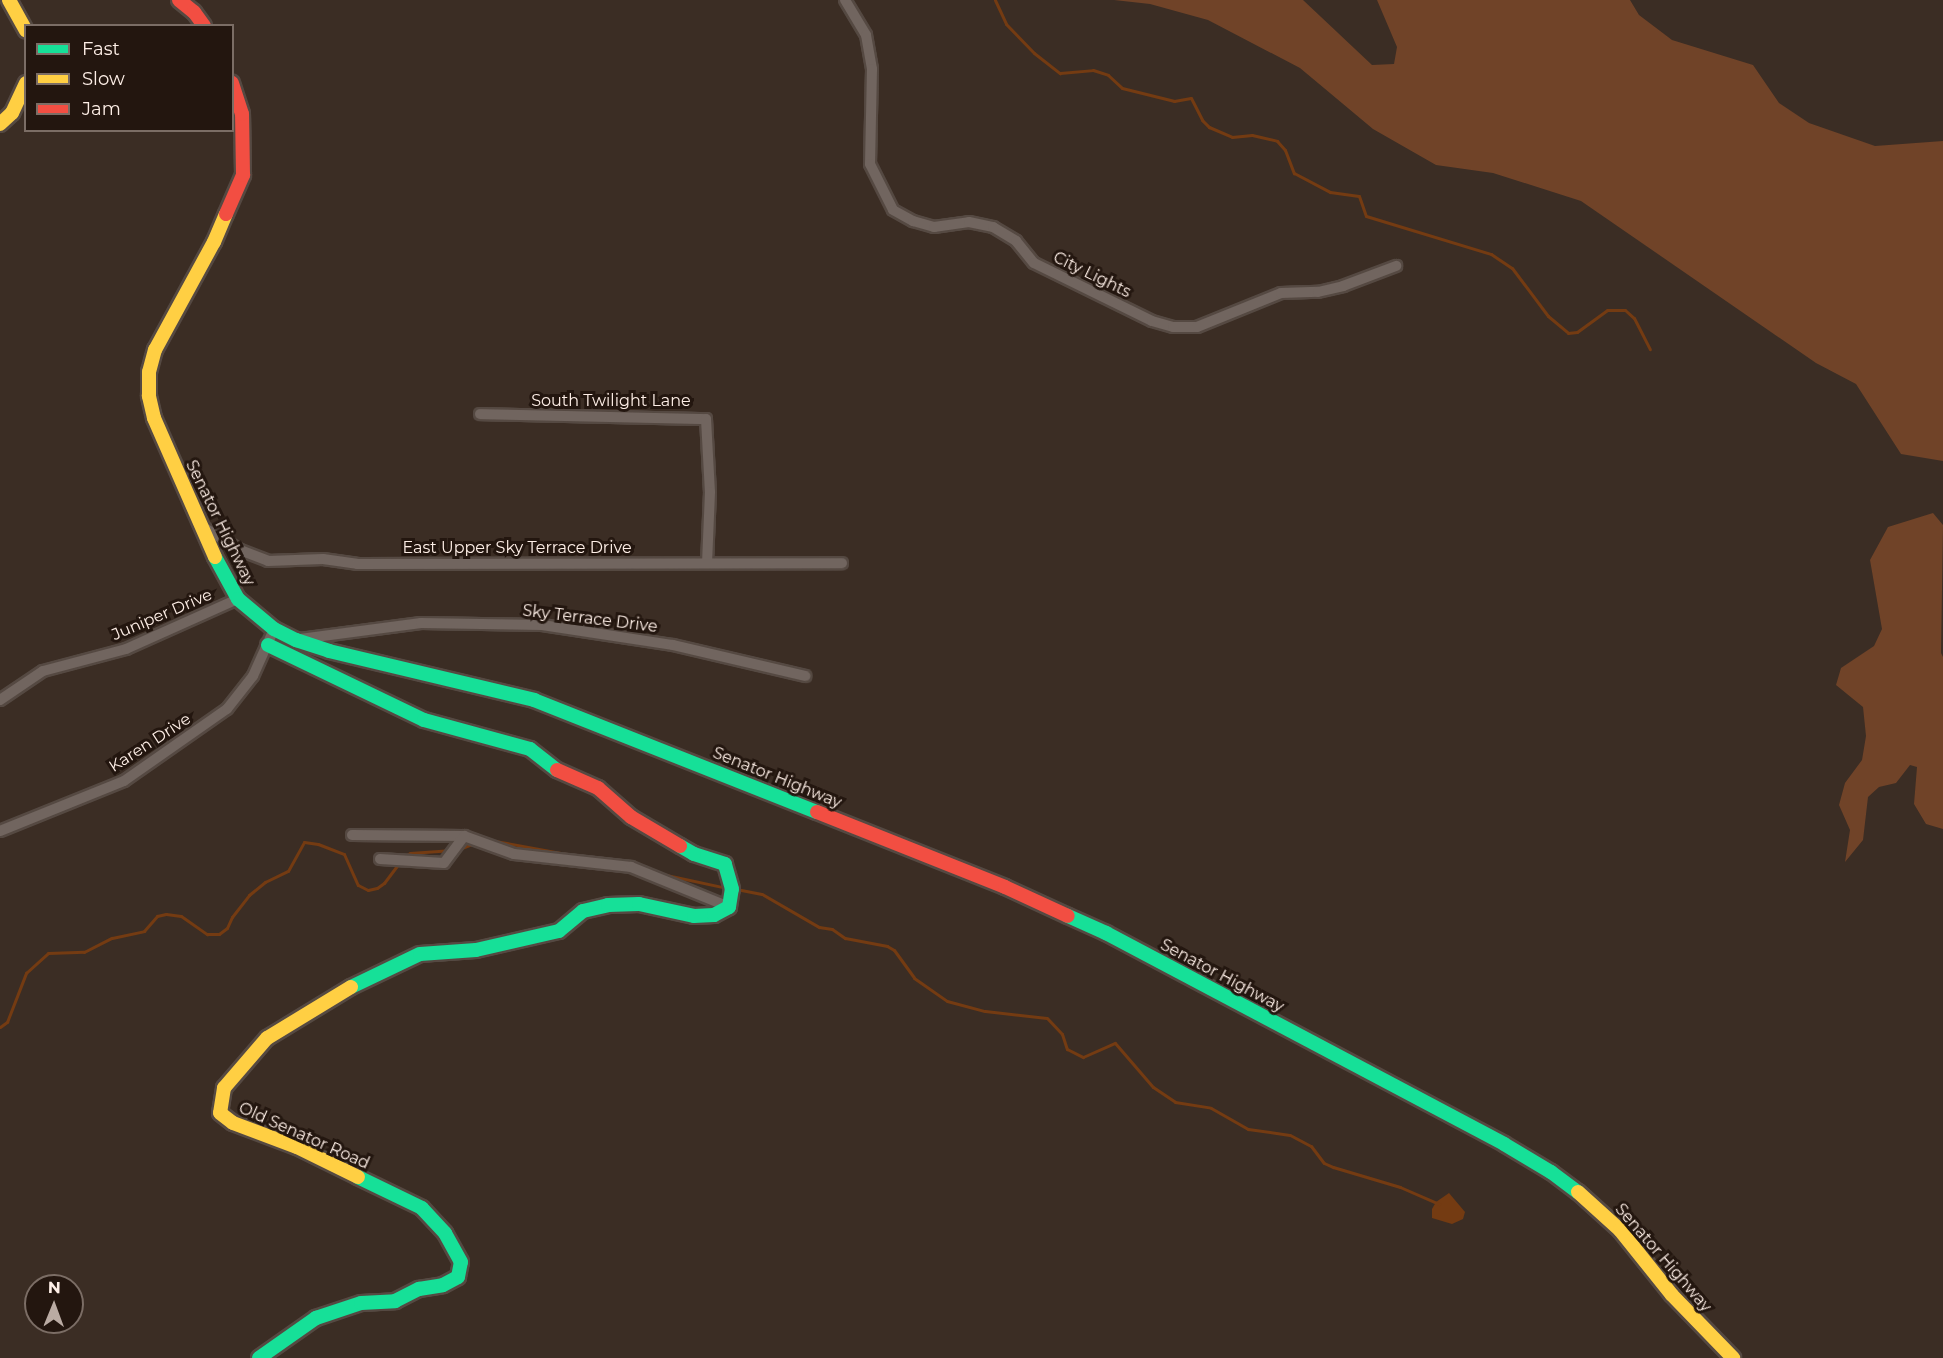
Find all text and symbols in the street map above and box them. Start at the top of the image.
legend [24,24,234,132]
text: Fast [82,38,120,60]
text: Slow [82,68,125,90]
text: Jam [82,98,121,120]
street label: City Lights [1050,248,1134,302]
street label: South Twilight Lane [531,391,691,411]
street label: Senator Highway [181,457,259,589]
street label: East Upper Sky Terrace Drive [402,538,632,558]
street label: Juniper Drive [109,585,215,645]
street label: Sky Terrace Drive [521,601,659,637]
street label: Karen Drive [106,710,194,776]
street label: Senator Highway [710,743,844,813]
street label: Senator Highway [1157,935,1287,1017]
street label: Old Senator Road [236,1099,372,1173]
street label: Senator Highway [1611,1200,1715,1316]
north arrow [24,1274,84,1334]
text: N [48,1278,61,1297]

